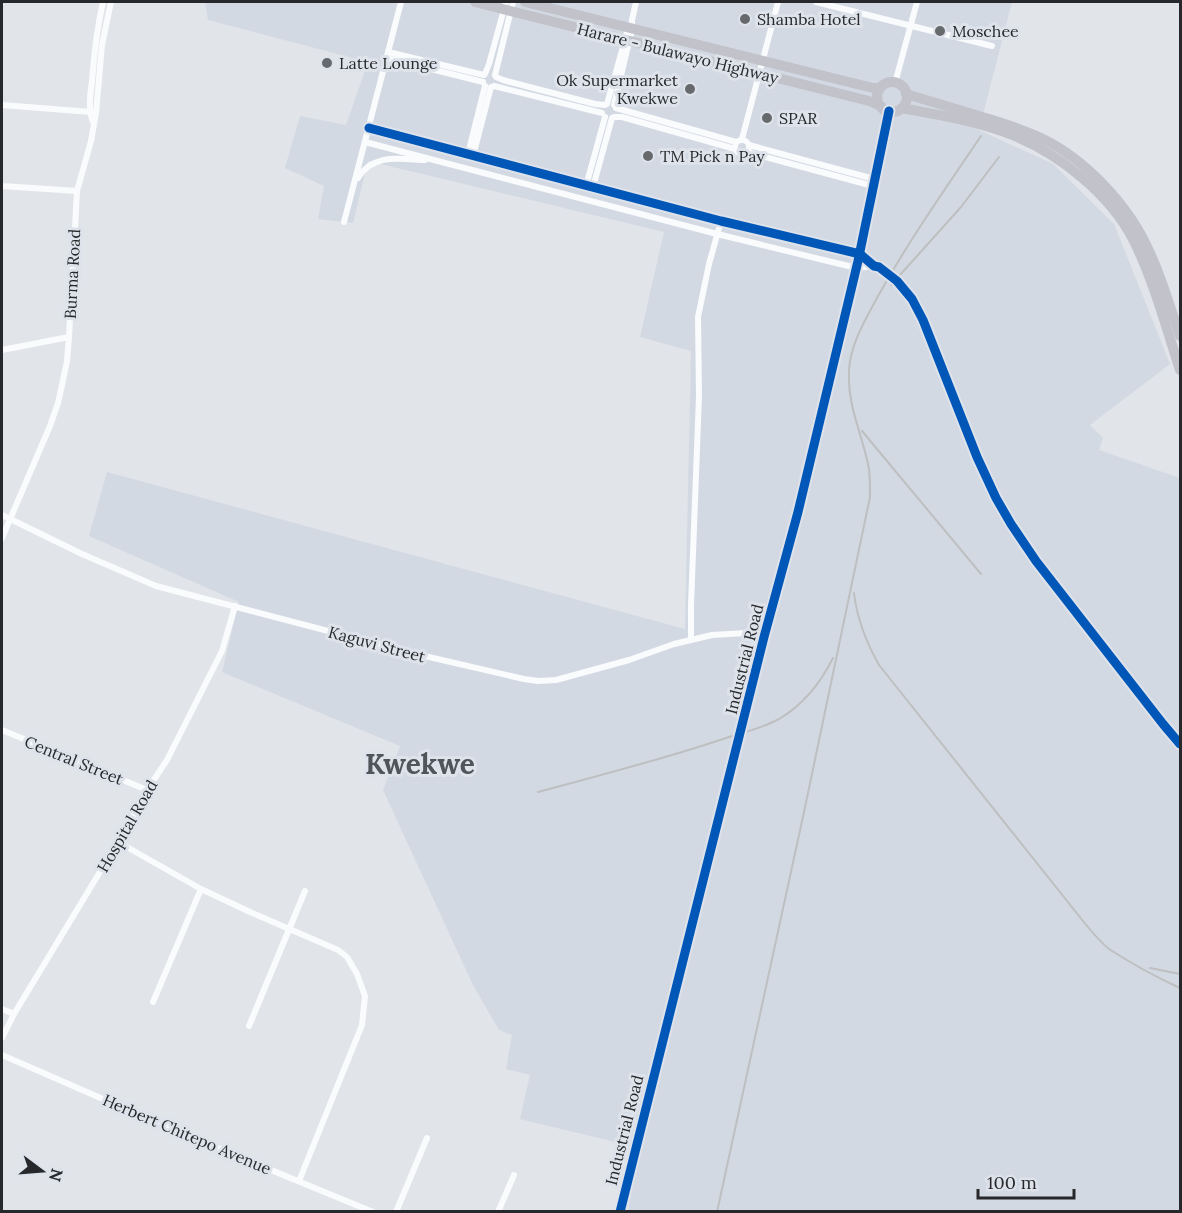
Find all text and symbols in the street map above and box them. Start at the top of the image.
place label: Shamba Hotel [757,9,861,29]
marker: Shamba Hotel [738,12,752,26]
street label: Harare - Bulawayo Highway [575,18,781,88]
place label: Moschee [952,21,1019,41]
marker: Moschee [933,24,947,38]
place label: Latte Lounge [339,53,438,73]
marker: Latte Lounge [320,56,334,70]
place label: Ok Supermarket Kwekwe [556,70,679,108]
marker: Ok Supermarket Kwekwe [683,82,697,96]
place label: SPAR [779,108,818,128]
marker: SPAR [760,111,774,125]
place label: TM Pick n Pay [660,146,765,166]
marker: TM Pick n Pay [641,149,655,163]
street label: Burma Road [60,228,84,320]
street label: Industrial Road [721,601,767,716]
street label: Kaguvi Street [326,621,428,667]
street label: Central Street [22,731,127,789]
district label: Kwekwe [365,746,475,782]
street label: Hospital Road [93,776,162,876]
street label: Industrial Road [601,1072,647,1187]
street label: Herbert Chitepo Avenue [100,1089,274,1179]
north arrow [12,1141,72,1201]
scale bar [978,1162,1074,1200]
text: N [45,1166,68,1184]
text: 100 m [987,1171,1037,1194]

